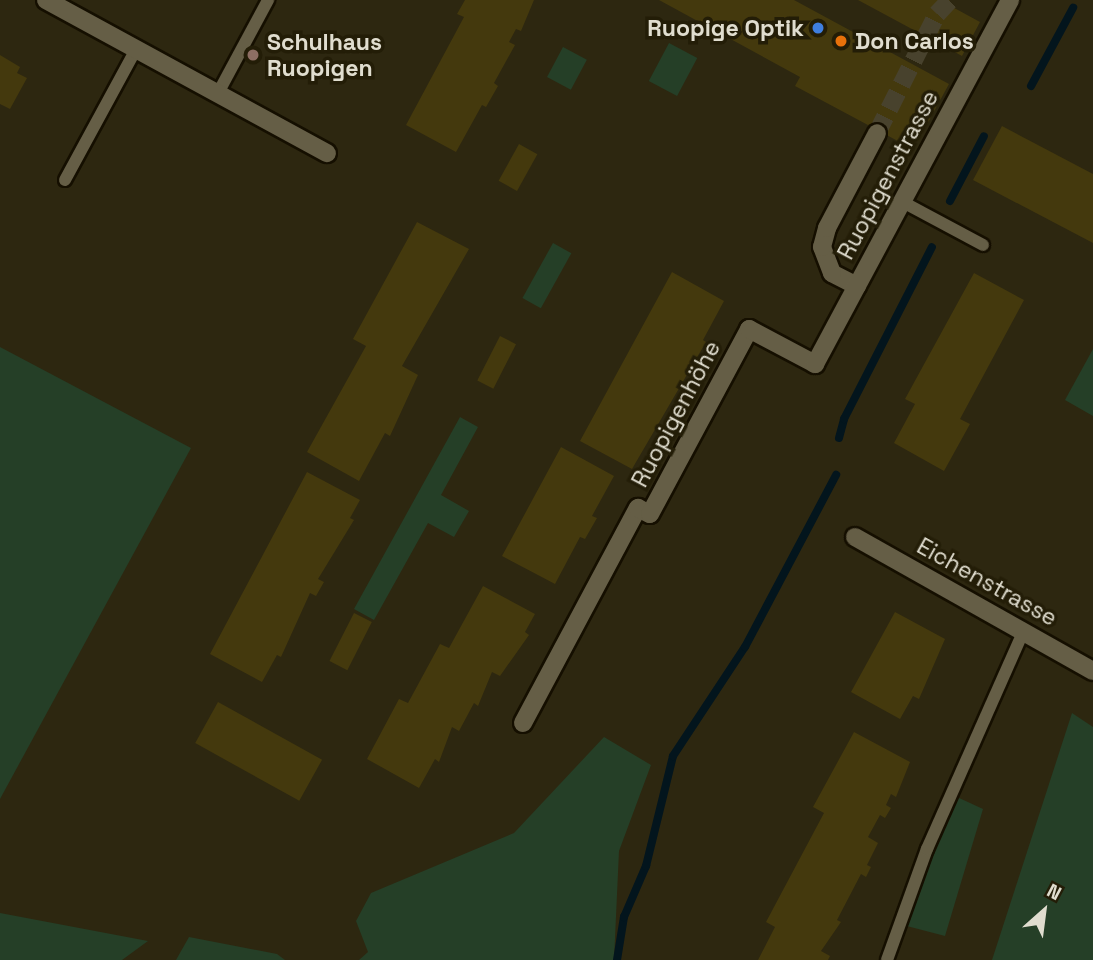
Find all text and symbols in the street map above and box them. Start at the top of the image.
place label: Ruopige Optik [647,14,804,42]
marker: Ruopige Optik [810,20,826,36]
place label: Don Carlos [855,27,974,55]
place label: Schulhaus Ruopigen [267,28,382,82]
marker: Don Carlos [833,33,849,49]
marker: Schulhaus Ruopigen [245,47,261,63]
street label: Ruopigenstrasse [832,86,944,264]
street label: Ruopigenhöhe [626,336,726,492]
street label: Eichenstrasse [912,532,1062,632]
north arrow [1009,876,1079,946]
text: N [1043,878,1066,906]

